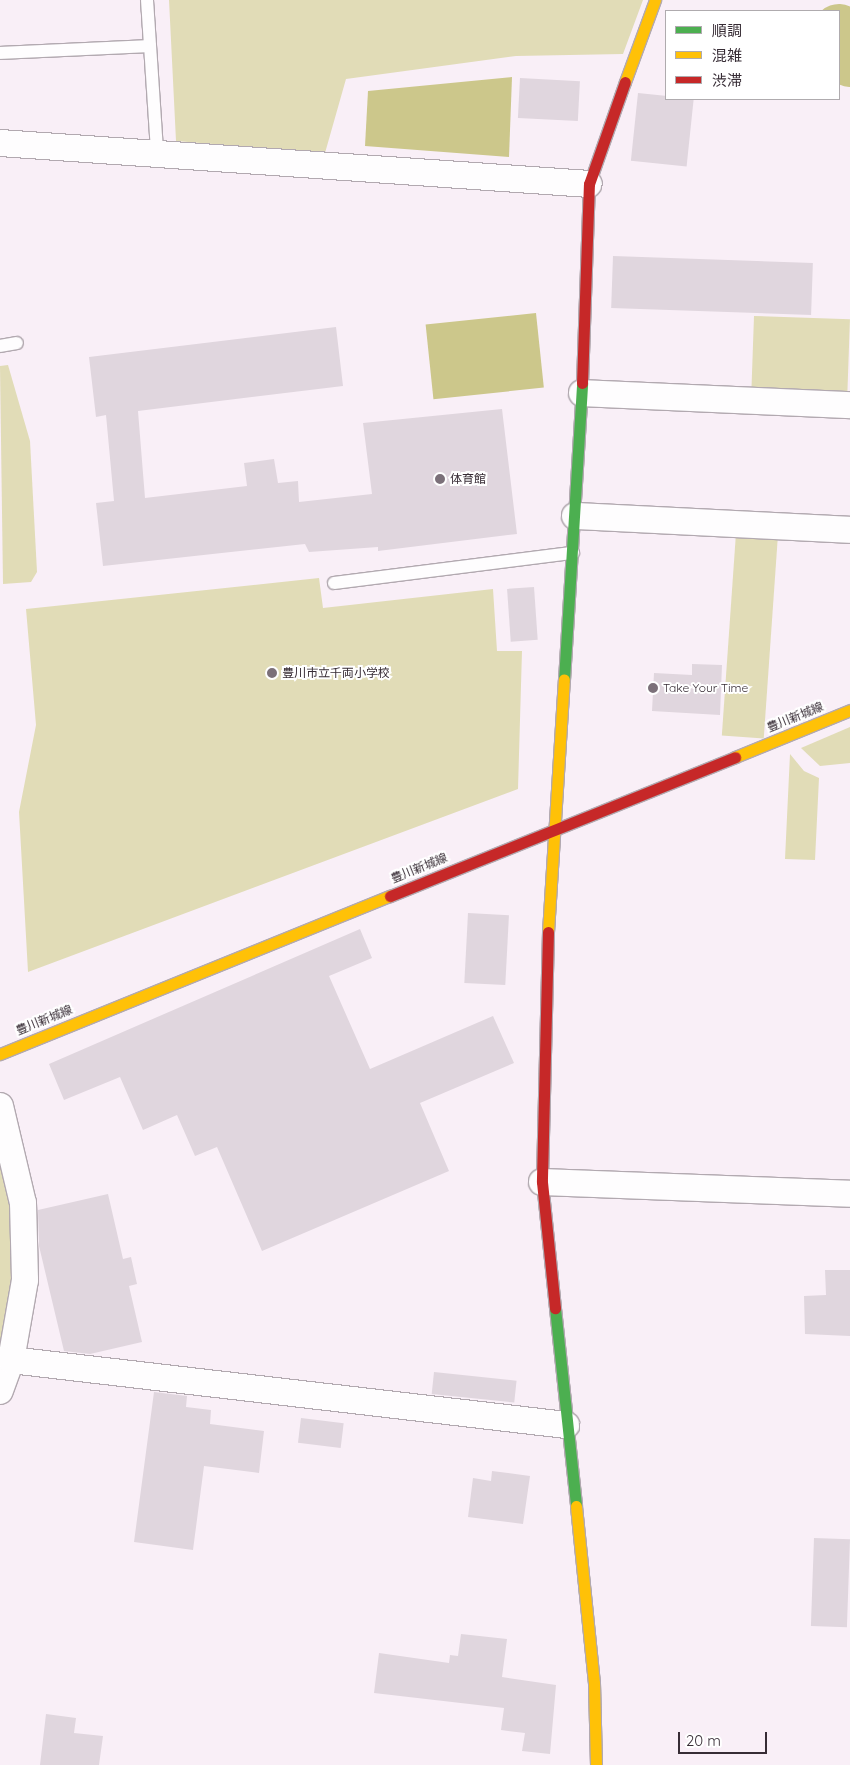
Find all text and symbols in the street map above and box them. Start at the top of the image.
legend [665,10,840,100]
text: 順調 [712,21,742,40]
text: 混雑 [712,46,742,65]
text: 渋滞 [712,71,742,90]
place label: 体育館 [450,472,486,486]
marker: 体育館 [434,473,446,485]
place label: 豊川市立千両小学校 [282,666,390,680]
marker: 豊川市立千両小学校 [266,667,278,679]
place label: Take Your Time [663,681,748,695]
marker: Take Your Time [647,682,659,694]
street label: 豊川新城線 [764,699,826,735]
street label: 豊川新城線 [388,850,450,886]
street label: 豊川新城線 [13,1002,75,1038]
scale bar [680,1722,769,1754]
text: 20 m [686,1731,721,1750]

